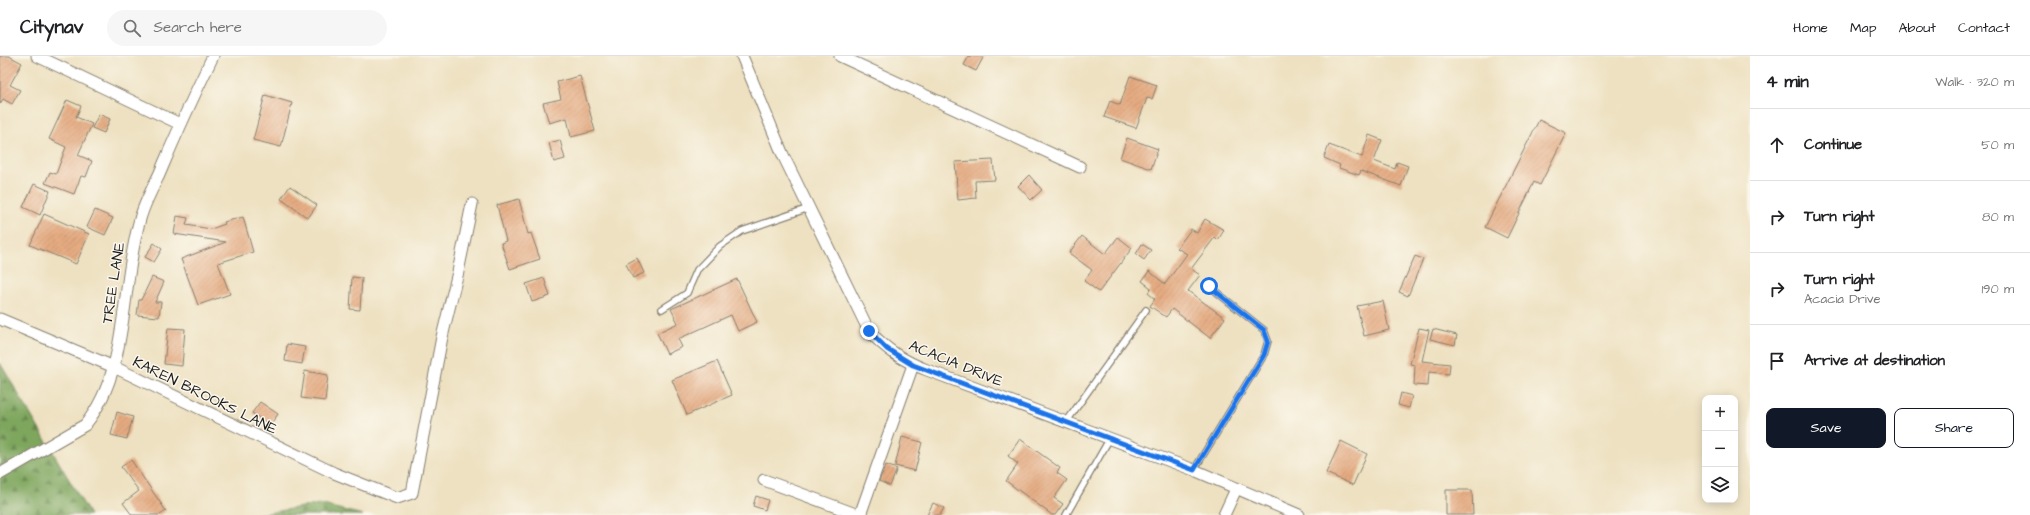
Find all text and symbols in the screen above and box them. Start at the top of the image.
search box [107,10,387,46]
text: Citynav [20,14,83,41]
icon: search [121,17,143,39]
text: Search here [153,17,242,38]
text: Home [1793,18,1828,38]
text: Map [1850,18,1876,38]
text: About [1898,18,1936,38]
text: Contact [1958,18,2010,38]
text: 4 min [1766,70,1809,94]
text: Walk · 320 m [1935,73,2014,91]
icon: ahead [1766,134,1788,156]
text: Continue [1804,134,1862,155]
text: 50 m [1981,136,2014,154]
icon: right [1766,206,1788,228]
text: Turn right [1804,206,1875,227]
text: 80 m [1982,208,2014,226]
street label: TREE LANE [97,241,130,325]
text: Turn right [1804,269,1875,290]
route start [1200,277,1218,295]
icon: right [1766,278,1788,300]
text: 190 m [1981,280,2014,298]
text: Acacia Drive [1804,290,1881,308]
route end [860,322,878,340]
street label: ACACIA DRIVE [906,335,1006,392]
icon: arrive [1766,350,1788,372]
text: Arrive at destination [1804,350,1945,371]
street label: KAREN BROOKS LANE [129,351,281,440]
map controls [1702,395,1738,503]
button: + [1702,395,1738,431]
button: Save [1766,408,1886,448]
button: Share [1894,408,2014,448]
button: − [1702,431,1738,467]
button: layers [1702,467,1738,503]

